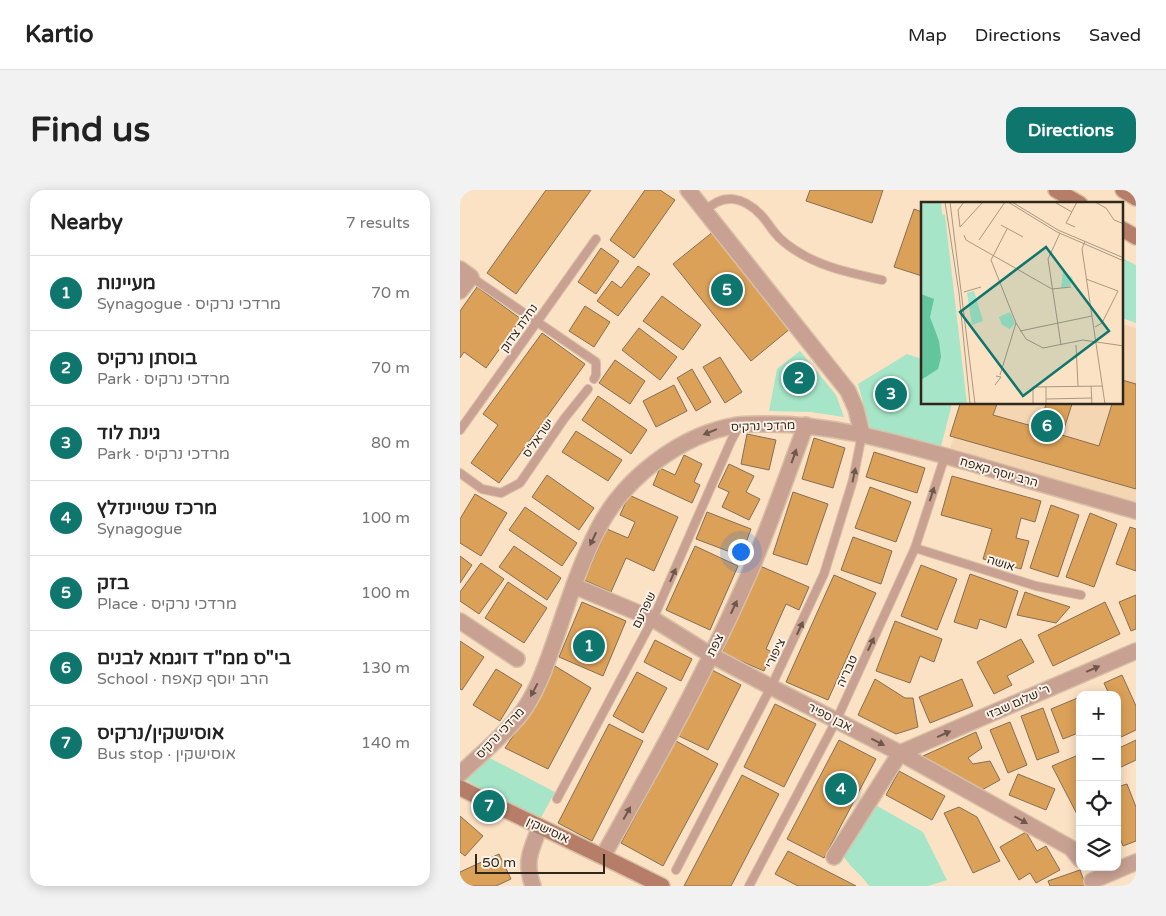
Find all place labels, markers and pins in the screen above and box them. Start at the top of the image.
pin: 5 [711,271,743,309]
pin: 2 [783,359,815,397]
pin: 3 [875,375,907,413]
pin: 6 [1031,407,1063,445]
pin: 1 [573,627,605,665]
pin: 4 [825,770,857,808]
pin: 7 [473,787,505,825]

